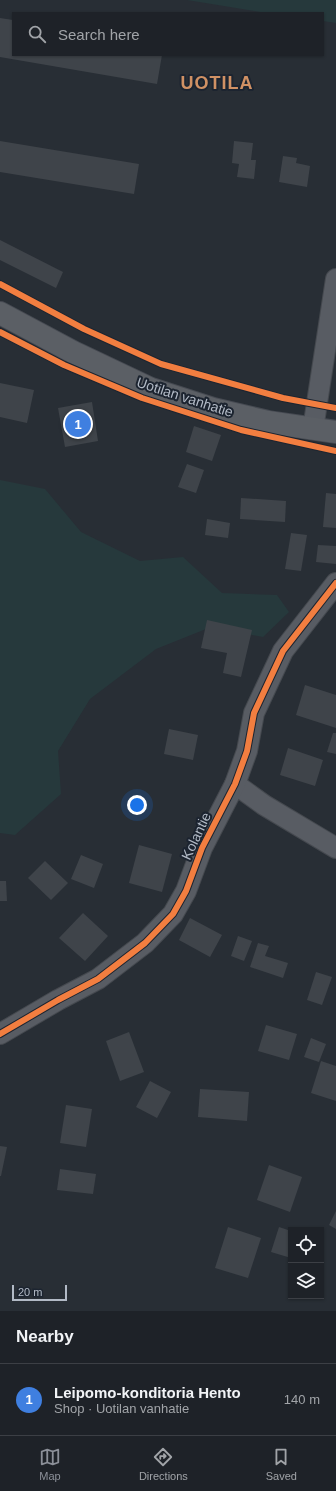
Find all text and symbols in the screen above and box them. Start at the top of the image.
search box [12,12,324,56]
icon: search [26,23,48,45]
text: Search here [58,26,140,43]
district label: UOTILA [181,73,254,93]
street label: Uotilan vanhatie [135,374,235,420]
pin: 1 [65,409,91,439]
your location [127,795,147,815]
street label: Kolantie [178,809,214,862]
map controls [288,1227,324,1299]
button: locate [288,1227,324,1263]
button: layers [288,1263,324,1299]
scale bar [12,1283,67,1302]
text: 20 m [18,1286,42,1298]
text: Nearby [16,1327,74,1346]
text: Leipomo-konditoria Hento [54,1384,241,1401]
text: 1 [25,1392,33,1407]
text: 140 m [284,1392,320,1407]
text: Shop · Uotilan vanhatie [54,1401,189,1416]
tab: Map [39,1446,61,1482]
tab: Directions [139,1446,188,1482]
tab: Saved [266,1446,297,1482]

